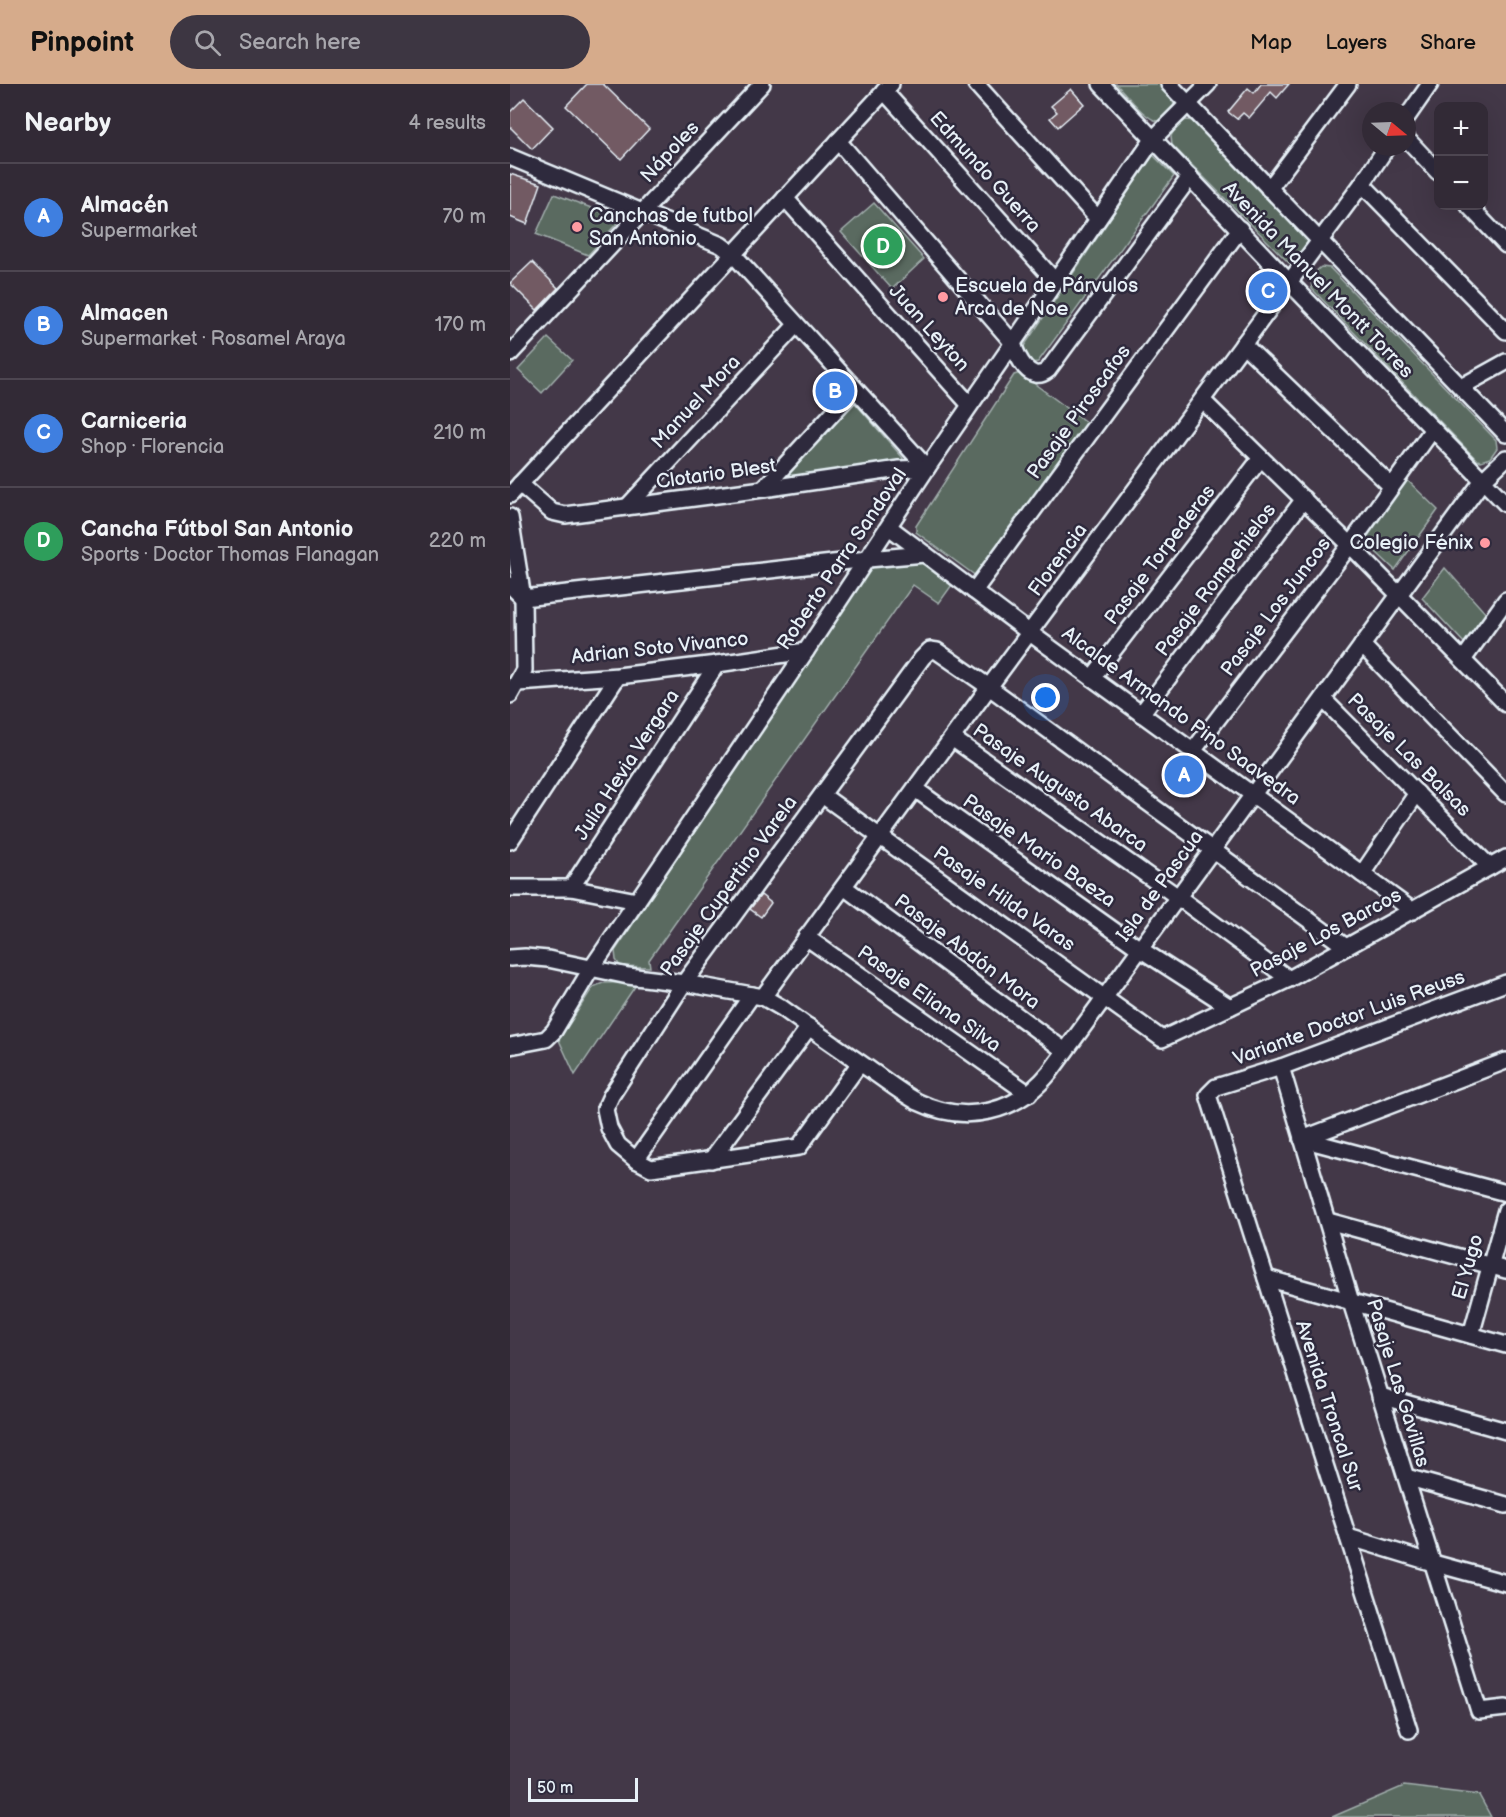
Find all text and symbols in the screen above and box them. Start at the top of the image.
search box [170,15,590,69]
text: Pinpoint [30,26,134,59]
icon: search [191,26,224,59]
text: Search here [239,29,361,56]
text: Map [1250,30,1292,55]
text: Layers [1325,30,1387,55]
text: Share [1420,30,1476,55]
north arrow [1362,102,1416,156]
map controls [1434,102,1488,210]
button: + [1434,102,1488,156]
street label: Edmundo Guerra [924,106,1046,238]
text: Nearby [24,108,111,139]
text: 4 results [408,111,486,135]
street label: Nápoles [636,116,705,188]
button: − [1434,156,1488,210]
street label: Avenida Manuel Montt Torres [1218,177,1418,383]
text: Almacén [81,192,169,219]
place label: Canchas de futbol San Antonio [589,204,753,251]
text: A [37,205,50,229]
text: 70 m [442,205,486,229]
text: Supermarket [81,219,197,243]
marker: Canchas de futbol San Antonio [570,220,584,234]
pin: D [864,224,902,268]
pin: C [1248,268,1287,314]
place label: Escuela de Párvulos Arca de Noe [955,274,1138,321]
street label: Juan Leyton [884,279,974,377]
marker: Escuela de Párvulos Arca de Noe [936,290,950,304]
text: Almacen [81,300,168,327]
text: B [36,313,51,337]
text: 170 m [435,313,486,337]
text: Supermarket · Rosamel Araya [81,327,346,351]
street label: Pasaje Piroscafos [1022,340,1136,484]
street label: Manuel Mora [647,350,745,454]
pin: B [816,368,854,414]
text: Carniceria [81,408,187,435]
text: C [36,421,51,445]
text: 210 m [433,421,486,445]
text: Shop · Florencia [81,435,224,459]
street label: Clotario Blest [654,454,778,494]
street label: Roberto Parra Sandoval [772,463,912,655]
street label: Pasaje Torpederas [1100,480,1221,630]
street label: Pasaje Rompehielos [1151,499,1281,661]
text: Cancha Fútbol San Antonio [81,516,353,543]
street label: Florencia [1024,519,1092,601]
text: D [37,529,50,553]
text: 220 m [429,529,486,553]
place label: Colegio Fénix [1350,531,1474,555]
street label: Pasaje Los Juncos [1216,533,1336,681]
marker: Colegio Fénix [1478,536,1492,550]
text: Sports · Doctor Thomas Flanagan [81,543,379,567]
street label: Alcalde Armando Pino Saavedra [1057,621,1305,811]
street label: Adrian Soto Vivanco [570,627,750,669]
your location [1031,683,1060,712]
street label: Julia Hevia Vergara [569,685,685,845]
street label: Pasaje Las Balsas [1342,688,1476,822]
street label: Pasaje Augusto Abarca [968,719,1152,857]
pin: A [1164,752,1204,798]
street label: Pasaje Mario Baeza [958,789,1120,913]
street label: Pasaje Cupertino Varela [655,791,803,981]
street label: Isla de Pascua [1112,826,1208,946]
street label: Pasaje Hilda Varas [928,841,1080,957]
street label: Pasaje Los Barcos [1246,883,1406,983]
street label: Pasaje Abdón Mora [889,889,1045,1015]
street label: Pasaje Eliana Silva [853,941,1005,1057]
street label: Variante Doctor Luis Reuss [1230,965,1468,1071]
street label: El Yugo [1447,1232,1489,1302]
street label: Pasaje Las Gavillas [1361,1296,1435,1470]
street label: Avenida Troncal Sur [1290,1317,1368,1495]
scale bar [528,1775,638,1802]
text: 50 m [537,1779,573,1798]

